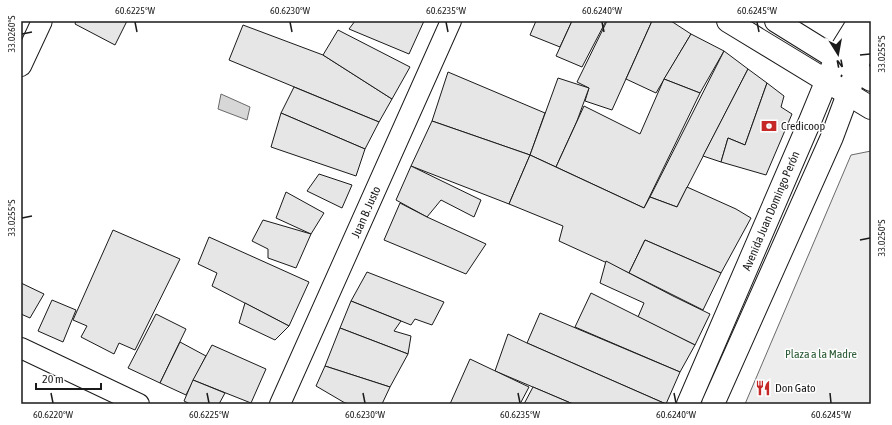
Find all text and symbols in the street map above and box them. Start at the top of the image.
text: 60.6225°W [115,5,156,16]
text: 60.6230°W [270,5,311,16]
text: 60.6235°W [426,5,467,16]
text: 60.6240°W [582,5,623,16]
text: 60.6245°W [737,5,778,16]
text: 33.0260°S [6,16,17,52]
north arrow [818,34,858,74]
text: 33.0255°S [876,36,887,72]
text: N [836,57,844,70]
bank icon: Credicoop [760,117,778,135]
place label: Credicoop [781,119,825,133]
street label: Avenida Juan Domingo Perón [739,149,803,273]
street label: Juan B. Justo [348,184,384,240]
text: 33.0255°S [6,200,17,236]
text: 33.0250°S [876,220,887,256]
park label: Plaza a la Madre [785,347,857,361]
scale bar [36,365,101,391]
text: 20 m [42,372,64,386]
restaurant icon: Don Gato [754,379,772,397]
place label: Don Gato [775,381,816,395]
text: 60.6220°W [33,409,74,420]
text: 60.6225°W [189,409,230,420]
text: 60.6230°W [345,409,386,420]
text: 60.6235°W [500,409,541,420]
text: 60.6240°W [656,409,697,420]
text: 60.6245°W [811,409,852,420]

